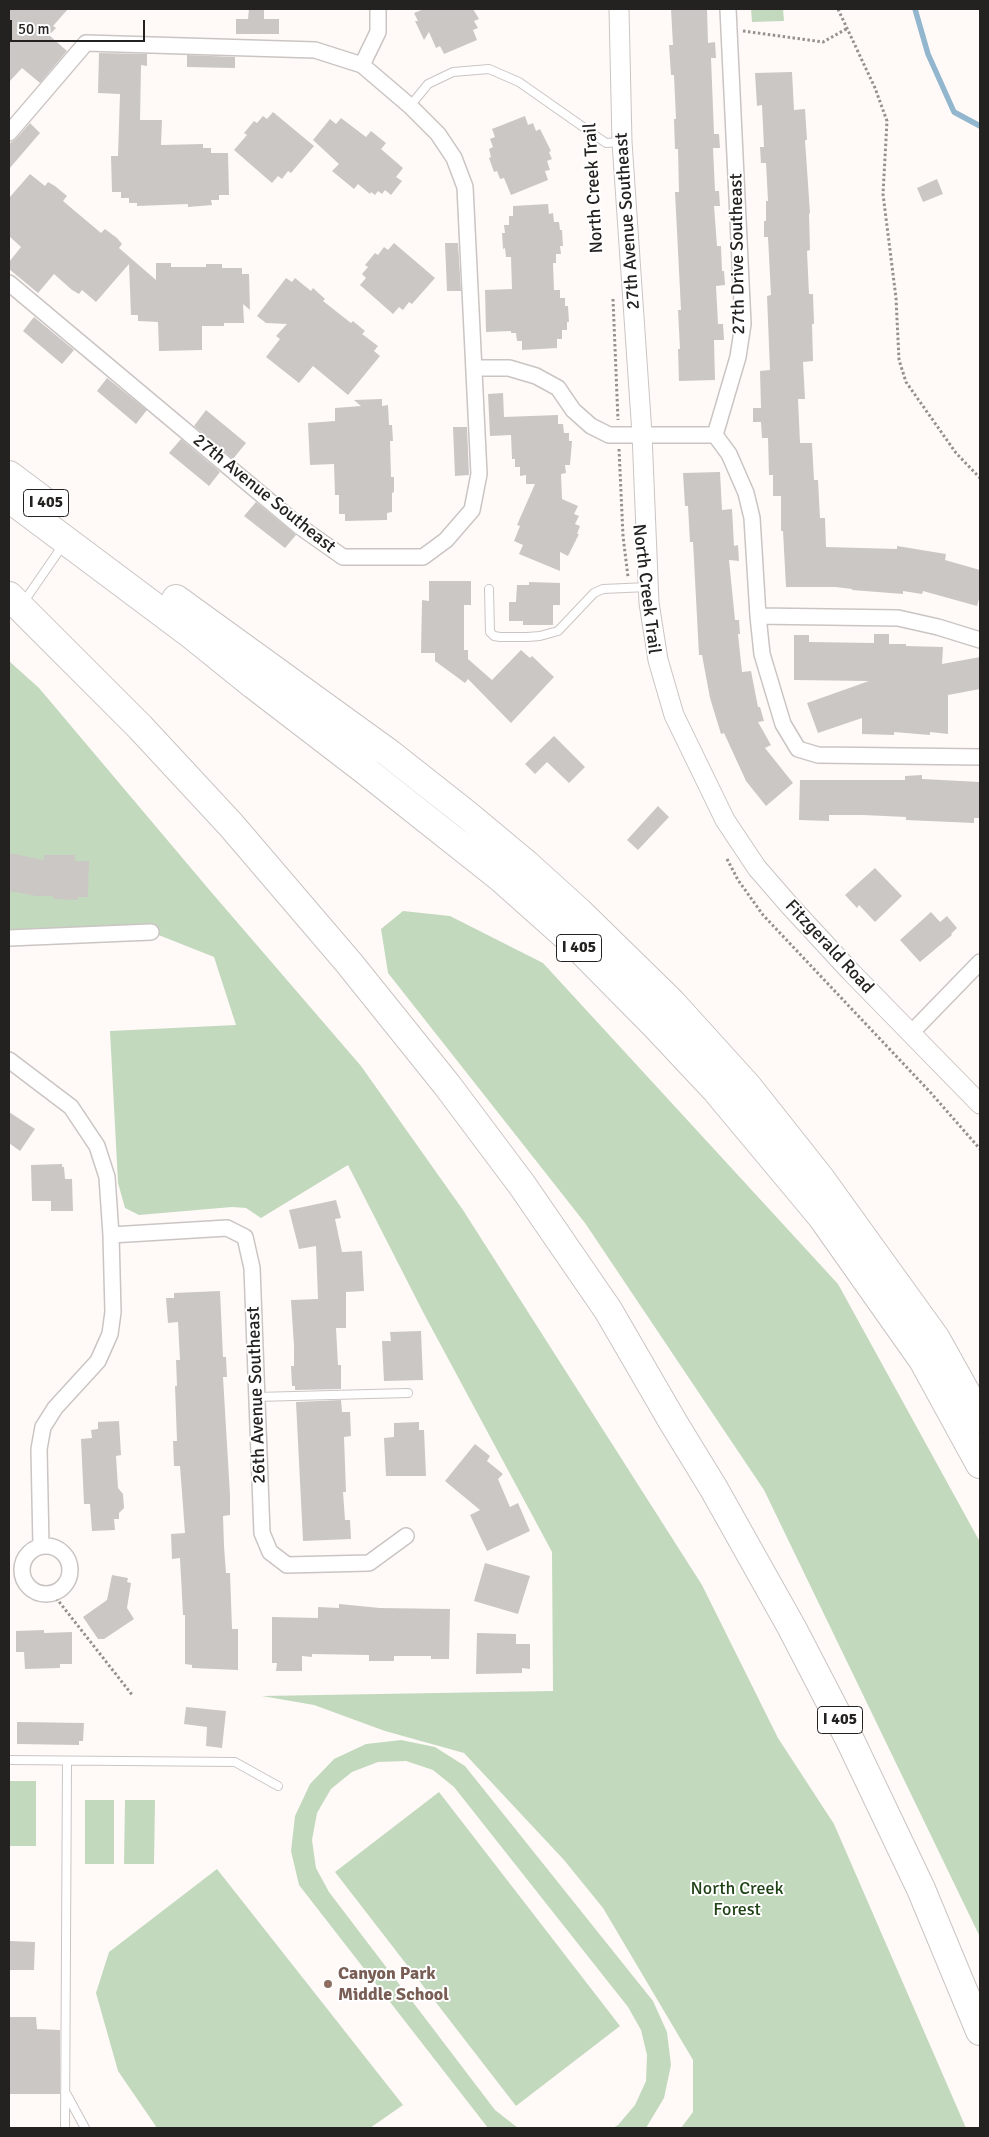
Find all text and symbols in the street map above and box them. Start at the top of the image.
scale bar [12,10,148,42]
text: 50 m [18,20,49,38]
street label: North Creek Trail [580,122,608,254]
street label: 27th Avenue Southeast [611,132,645,310]
street label: 27th Drive Southeast [726,173,750,335]
street label: 27th Avenue Southeast [188,430,340,558]
road number: I 405 [23,489,68,516]
street label: North Creek Trail [627,523,665,655]
street label: Fitzgerald Road [780,896,878,998]
road number: I 405 [556,934,602,961]
street label: 26th Avenue Southeast [243,1306,271,1484]
road number: I 405 [818,1706,862,1734]
park label: North Creek Forest [691,1878,783,1920]
place label: Canyon Park Middle School [338,1963,449,2006]
marker: Canyon Park Middle School [322,1978,334,1990]

